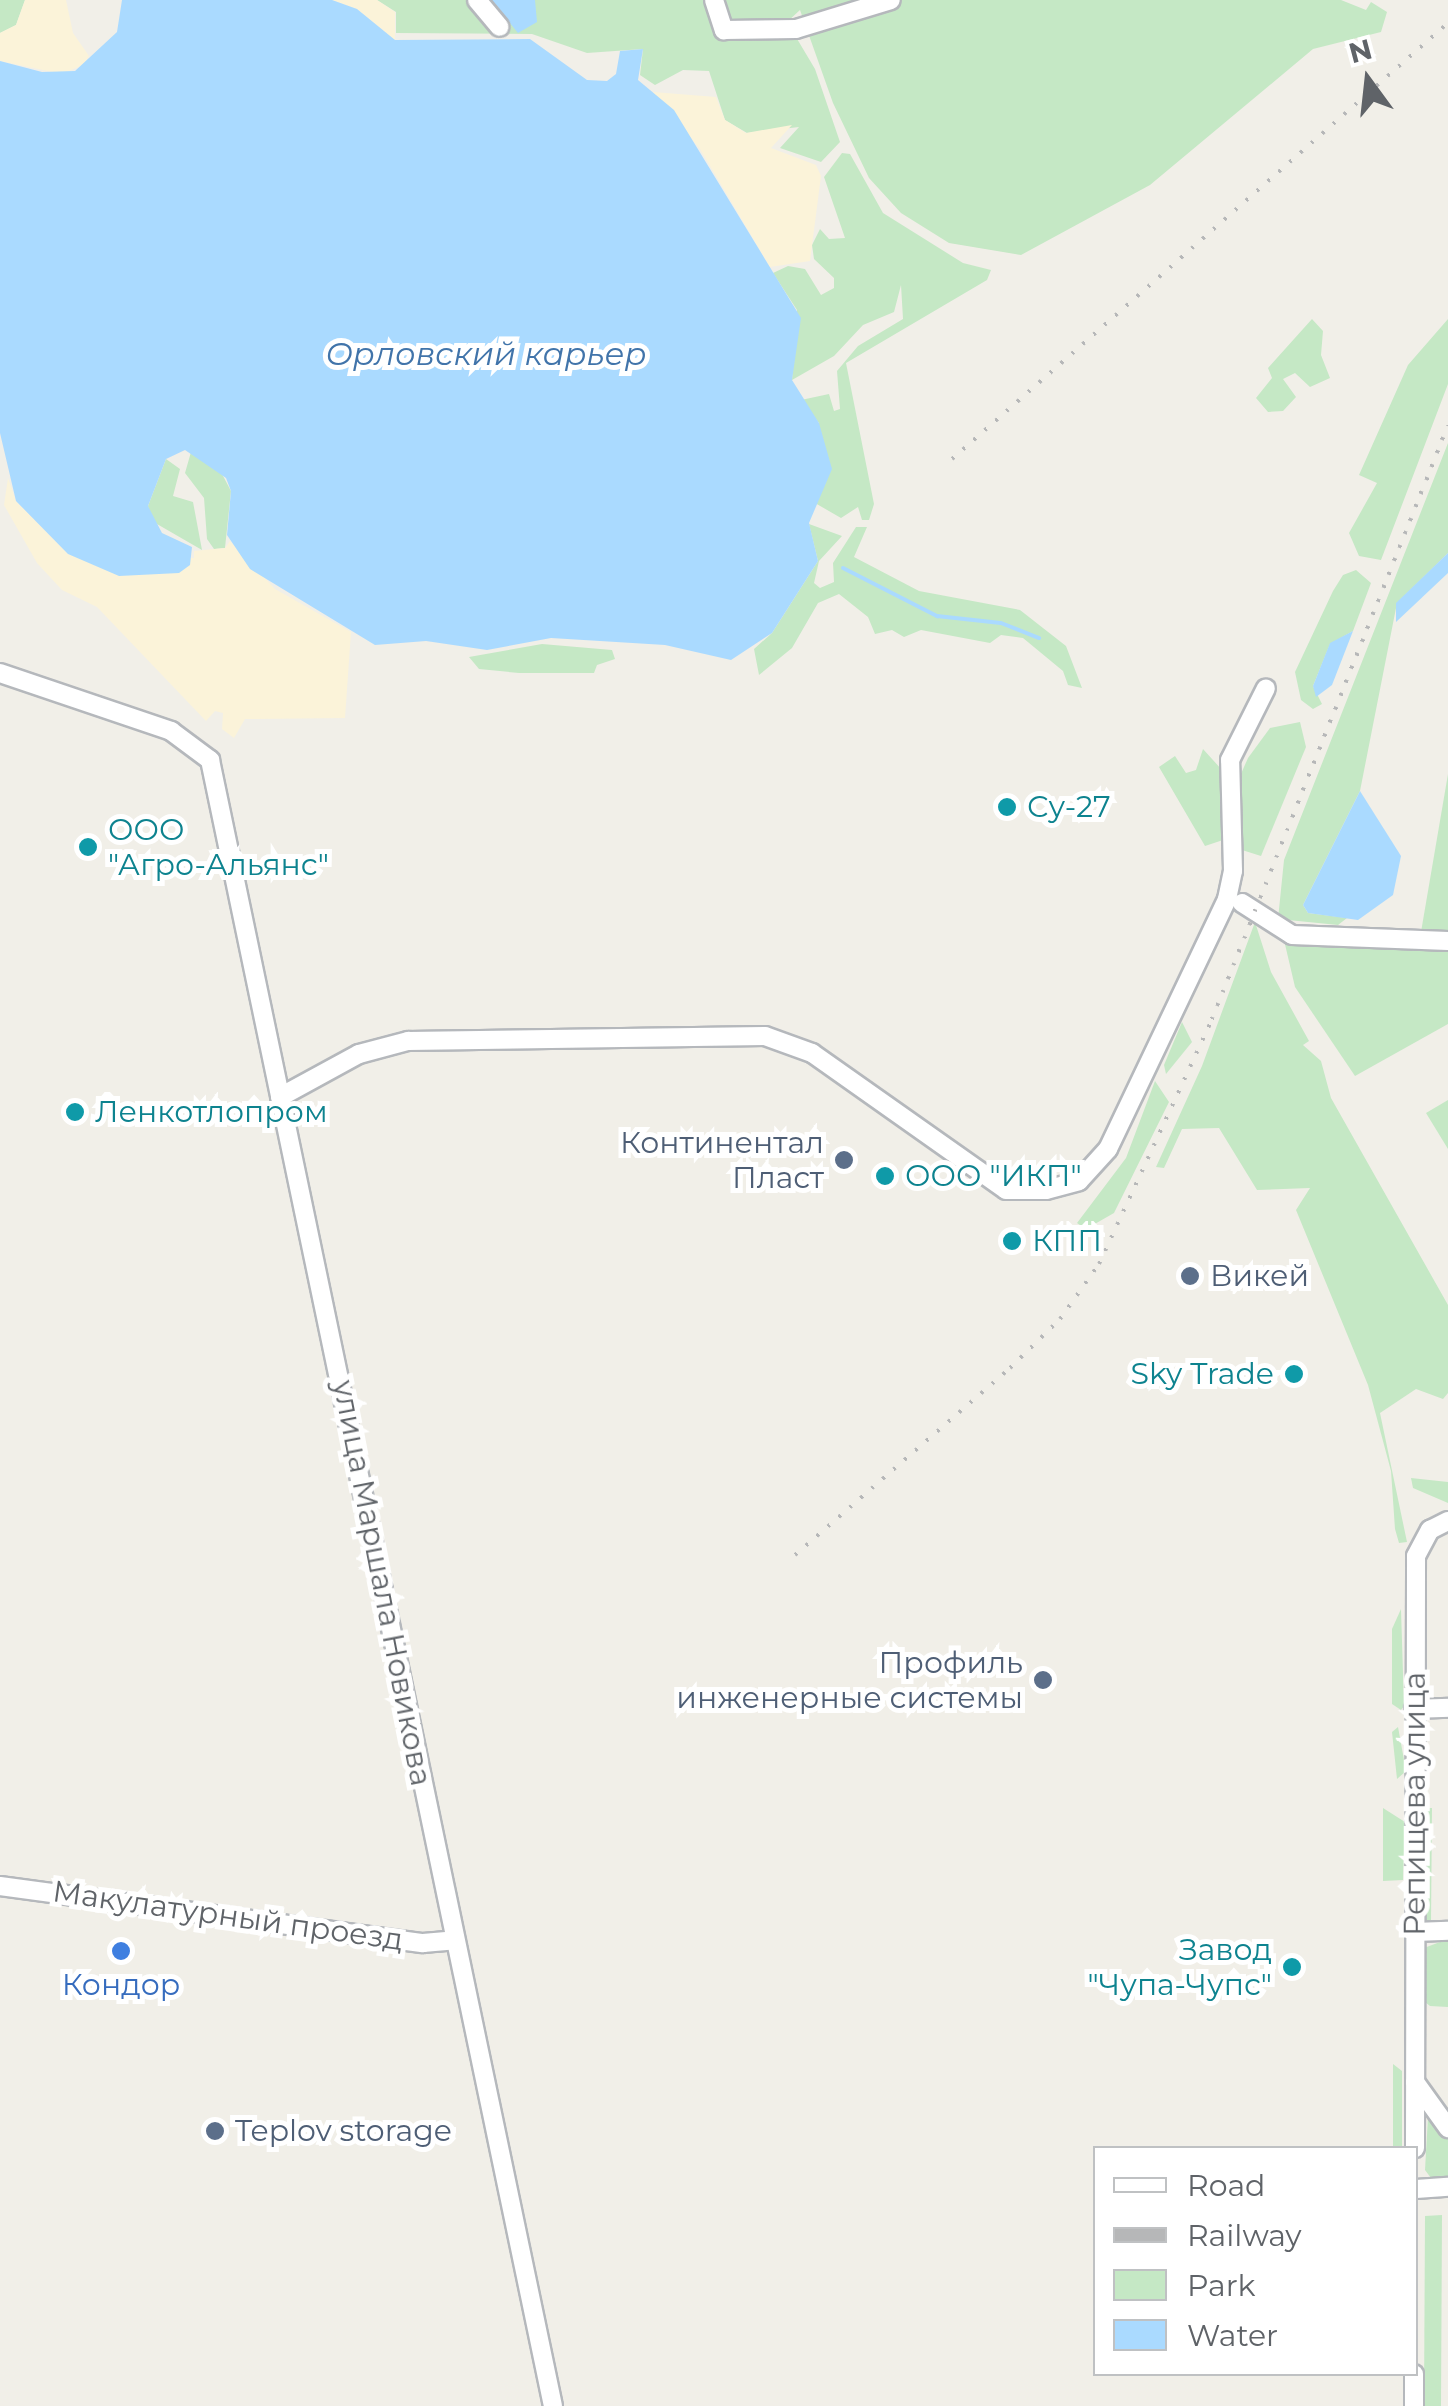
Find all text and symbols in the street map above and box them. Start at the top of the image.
north arrow [1318,30,1418,130]
text: N [1345,32,1376,70]
water label: Орловский карьер [325,335,647,373]
place label: Су-27 [1027,789,1111,825]
marker: Су-27 [996,796,1018,818]
place label: ООО "Агро-Альянс" [108,812,329,882]
marker: ООО "Агро-Альянс" [77,836,99,858]
place label: Ленкотлопром [95,1094,328,1130]
marker: Ленкотлопром [64,1101,86,1123]
place label: Континентал Пласт [620,1125,824,1196]
marker: Континентал Пласт [833,1149,855,1171]
place label: ООО "ИКП" [905,1158,1082,1194]
marker: ООО "ИКП" [874,1165,896,1187]
place label: КПП [1032,1223,1102,1259]
marker: КПП [1001,1230,1023,1252]
place label: Викей [1210,1258,1309,1294]
marker: Викей [1179,1265,1201,1287]
place label: Sky Trade [1130,1356,1274,1392]
marker: Sky Trade [1283,1363,1305,1385]
street label: улица Маршала Новикова [325,1377,439,1789]
place label: Профиль инженерные системы [676,1645,1023,1716]
marker: Профиль инженерные системы [1032,1669,1054,1691]
street label: Репищева улица [1397,1672,1433,1936]
street label: Макулатурный проезд [50,1874,406,1958]
place label: Завод "Чупа-Чупс" [1088,1932,1272,2002]
marker: Кондор [110,1940,132,1962]
marker: Завод "Чупа-Чупс" [1281,1956,1303,1978]
place label: Кондор [62,1967,180,2003]
place label: Teplov storage [235,2113,452,2149]
marker: Teplov storage [204,2120,226,2142]
legend [1093,2146,1418,2376]
text: Road [1187,2167,1265,2204]
text: Railway [1187,2217,1302,2254]
text: Park [1187,2267,1256,2304]
text: Water [1187,2317,1278,2354]

